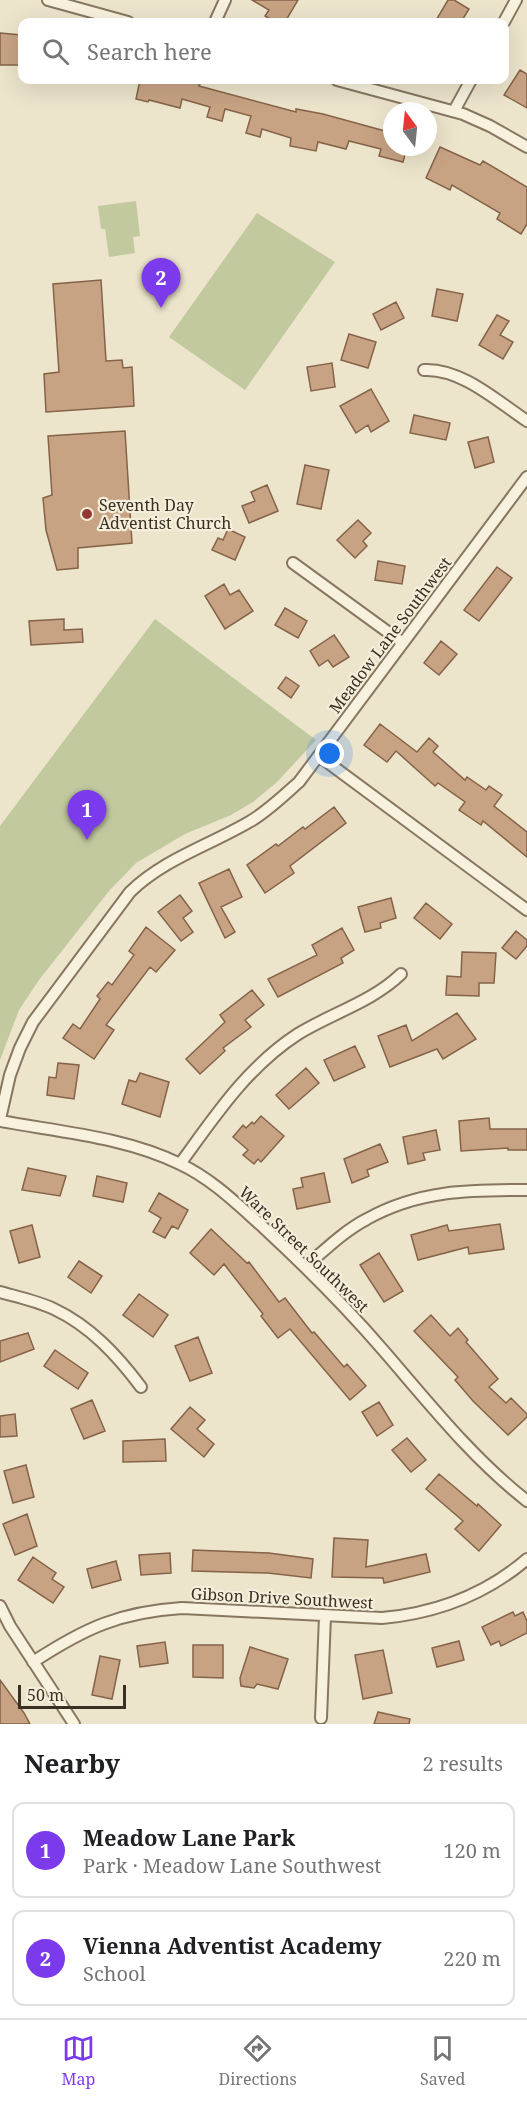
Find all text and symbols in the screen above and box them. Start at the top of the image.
search box [18,18,509,84]
icon: search [39,35,72,68]
text: Search here [87,36,212,66]
north arrow [383,102,437,156]
pin: 2 [142,258,180,308]
place label: Seventh Day Adventist Church [99,494,231,534]
marker: Seventh Day Adventist Church [80,507,94,521]
street label: Meadow Lane Southwest [324,552,456,718]
your location [315,739,344,768]
pin: 1 [68,790,106,840]
street label: Ware Street Southwest [234,1181,374,1317]
street label: Gibson Drive Southwest [190,1582,374,1614]
scale bar [18,1682,126,1710]
text: 50 m [27,1684,64,1706]
text: Nearby [24,1745,120,1781]
text: 2 results [423,1750,503,1777]
text: Meadow Lane Park [83,1822,295,1852]
text: 1 [40,1837,51,1864]
text: 120 m [443,1837,501,1864]
text: Park · Meadow Lane Southwest [83,1852,381,1879]
text: Vienna Adventist Academy [83,1930,382,1960]
text: 2 [40,1945,51,1972]
text: 220 m [443,1945,501,1972]
text: School [83,1960,146,1987]
tab: Map [62,2032,95,2090]
tab: Directions [219,2032,297,2090]
tab: Saved [420,2032,465,2090]

